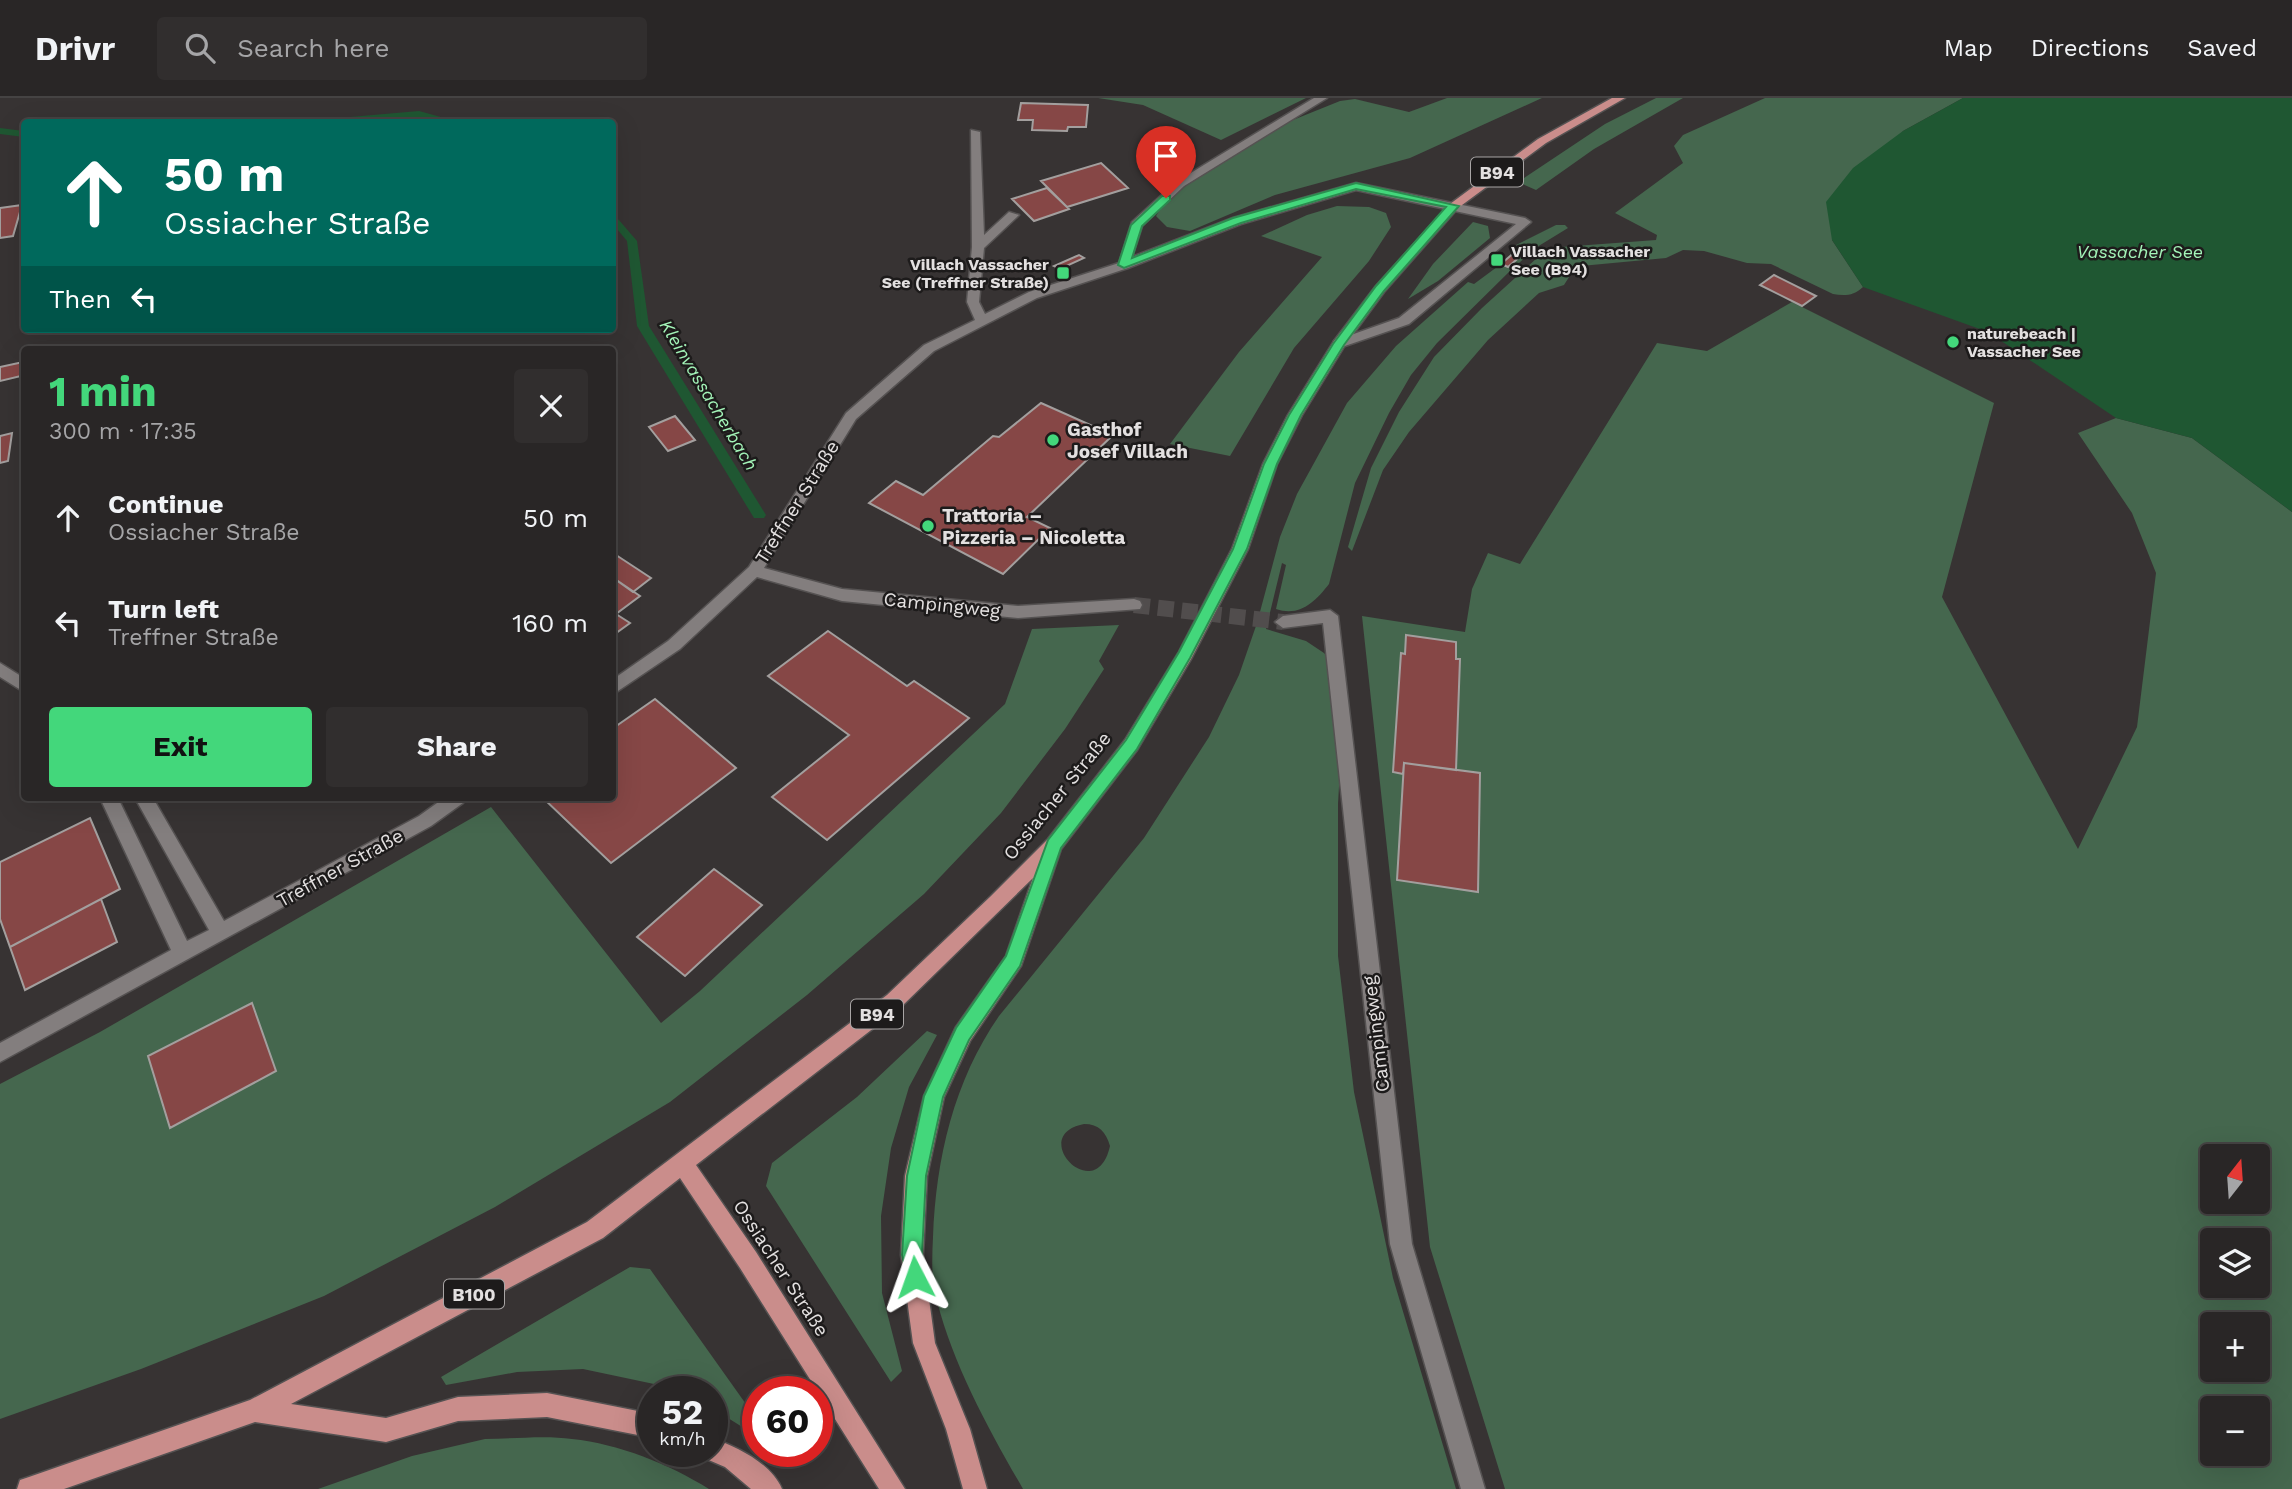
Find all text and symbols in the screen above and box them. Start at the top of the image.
search box [157,17,647,80]
text: Drivr [35,29,115,68]
icon: search [181,29,219,67]
text: Search here [237,33,390,63]
text: Map [1944,34,1993,62]
text: Directions [2031,34,2149,62]
text: Saved [2187,34,2257,62]
pin [1136,126,1196,198]
icon: arrive [1147,137,1185,175]
text: 50 m [164,145,284,203]
icon: ahead [49,147,140,238]
road number: B94 [1471,158,1523,186]
text: Ossiacher Straße [164,204,431,242]
water label: Vassacher See [2077,241,2203,262]
place label: Villach Vassacher See (B94) [1511,242,1650,279]
marker: Villach Vassacher See (B94) [1489,252,1505,268]
place label: Villach Vassacher See (Treffner Straße) [882,255,1049,292]
marker: Villach Vassacher See (Treffner Straße) [1055,265,1071,281]
icon: left [125,280,163,318]
text: Then [49,284,111,314]
water label: Kleinvassacherbach [656,316,762,474]
place label: naturebeach | Vassacher See [1967,324,2081,361]
marker: naturebeach | Vassacher See [1945,334,1961,350]
text: 1 min [49,367,157,416]
button: close [514,369,588,443]
text: 300 m · 17:35 [49,418,197,445]
place label: Gasthof Josef Villach [1067,418,1188,463]
marker: Gasthof Josef Villach [1045,432,1061,448]
street label: Treffner Straße [750,436,844,568]
text: Continue [108,489,224,519]
icon: ahead [49,499,87,537]
text: 50 m [523,503,588,533]
place label: Trattoria – Pizzeria – Nicoletta [942,504,1125,549]
marker: Trattoria – Pizzeria – Nicoletta [920,518,936,534]
text: Ossiacher Straße [108,519,300,546]
street label: Campingweg [883,587,1002,623]
text: Turn left [108,594,219,624]
icon: left [49,604,87,642]
text: 160 m [512,608,588,638]
text: Treffner Straße [108,624,279,651]
button: Exit [49,707,312,787]
button: Share [326,707,588,787]
street label: Ossiacher Straße [998,727,1116,865]
street label: Treffner Straße [273,824,407,912]
street label: Campingweg [1357,974,1395,1094]
road number: B94 [851,1000,903,1029]
north arrow [2200,1144,2270,1214]
map controls [2200,1144,2270,1466]
street label: Ossiacher Straße [728,1195,834,1341]
button: layers [2200,1228,2270,1298]
position arrow [878,1240,952,1314]
road number: B100 [444,1280,504,1308]
button: + [2200,1312,2270,1382]
speed limit sign: 60 [742,1376,833,1467]
text: 52 [662,1391,703,1433]
button: − [2200,1396,2270,1466]
text: km/h [659,1428,706,1449]

